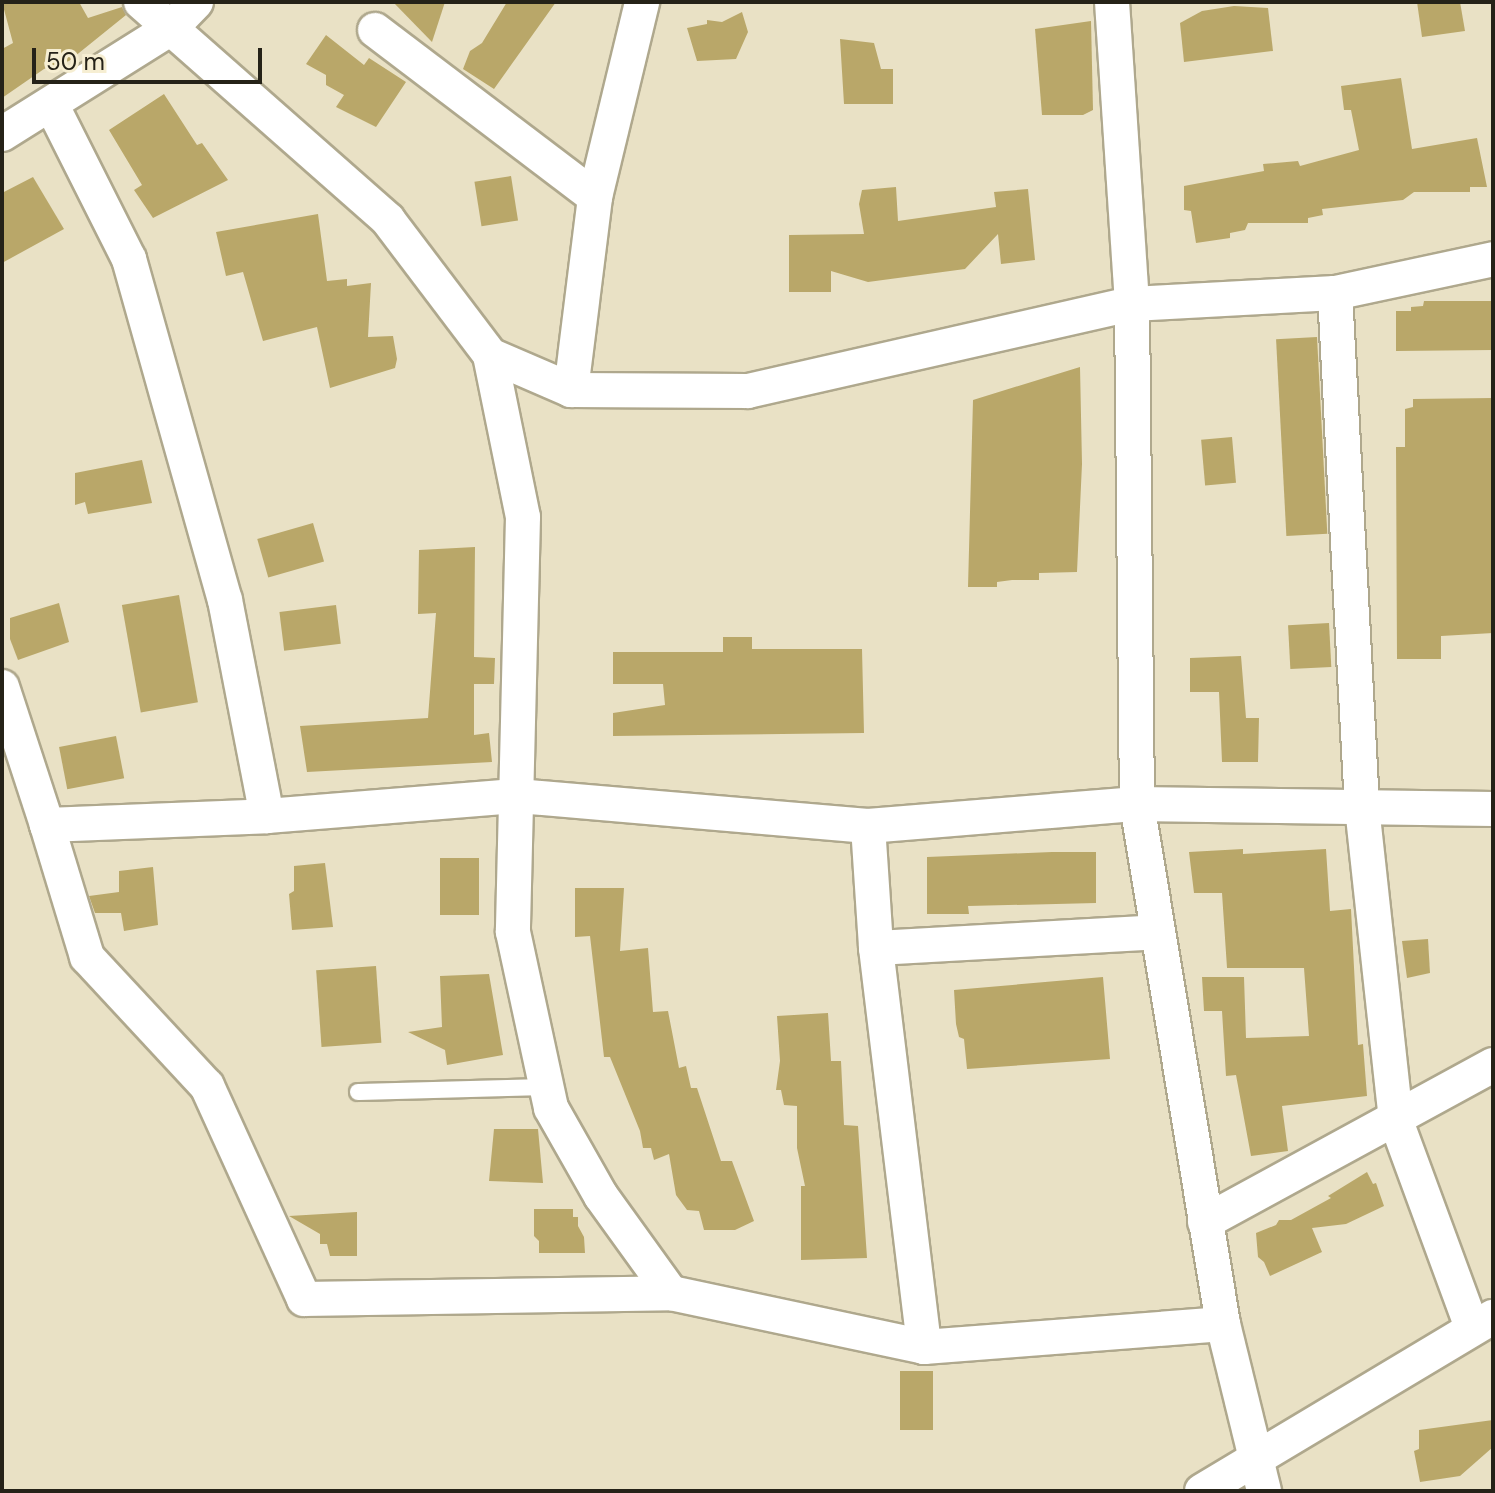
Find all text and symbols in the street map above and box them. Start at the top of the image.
scale bar [36,32,266,82]
text: 50 m [46,46,105,77]

